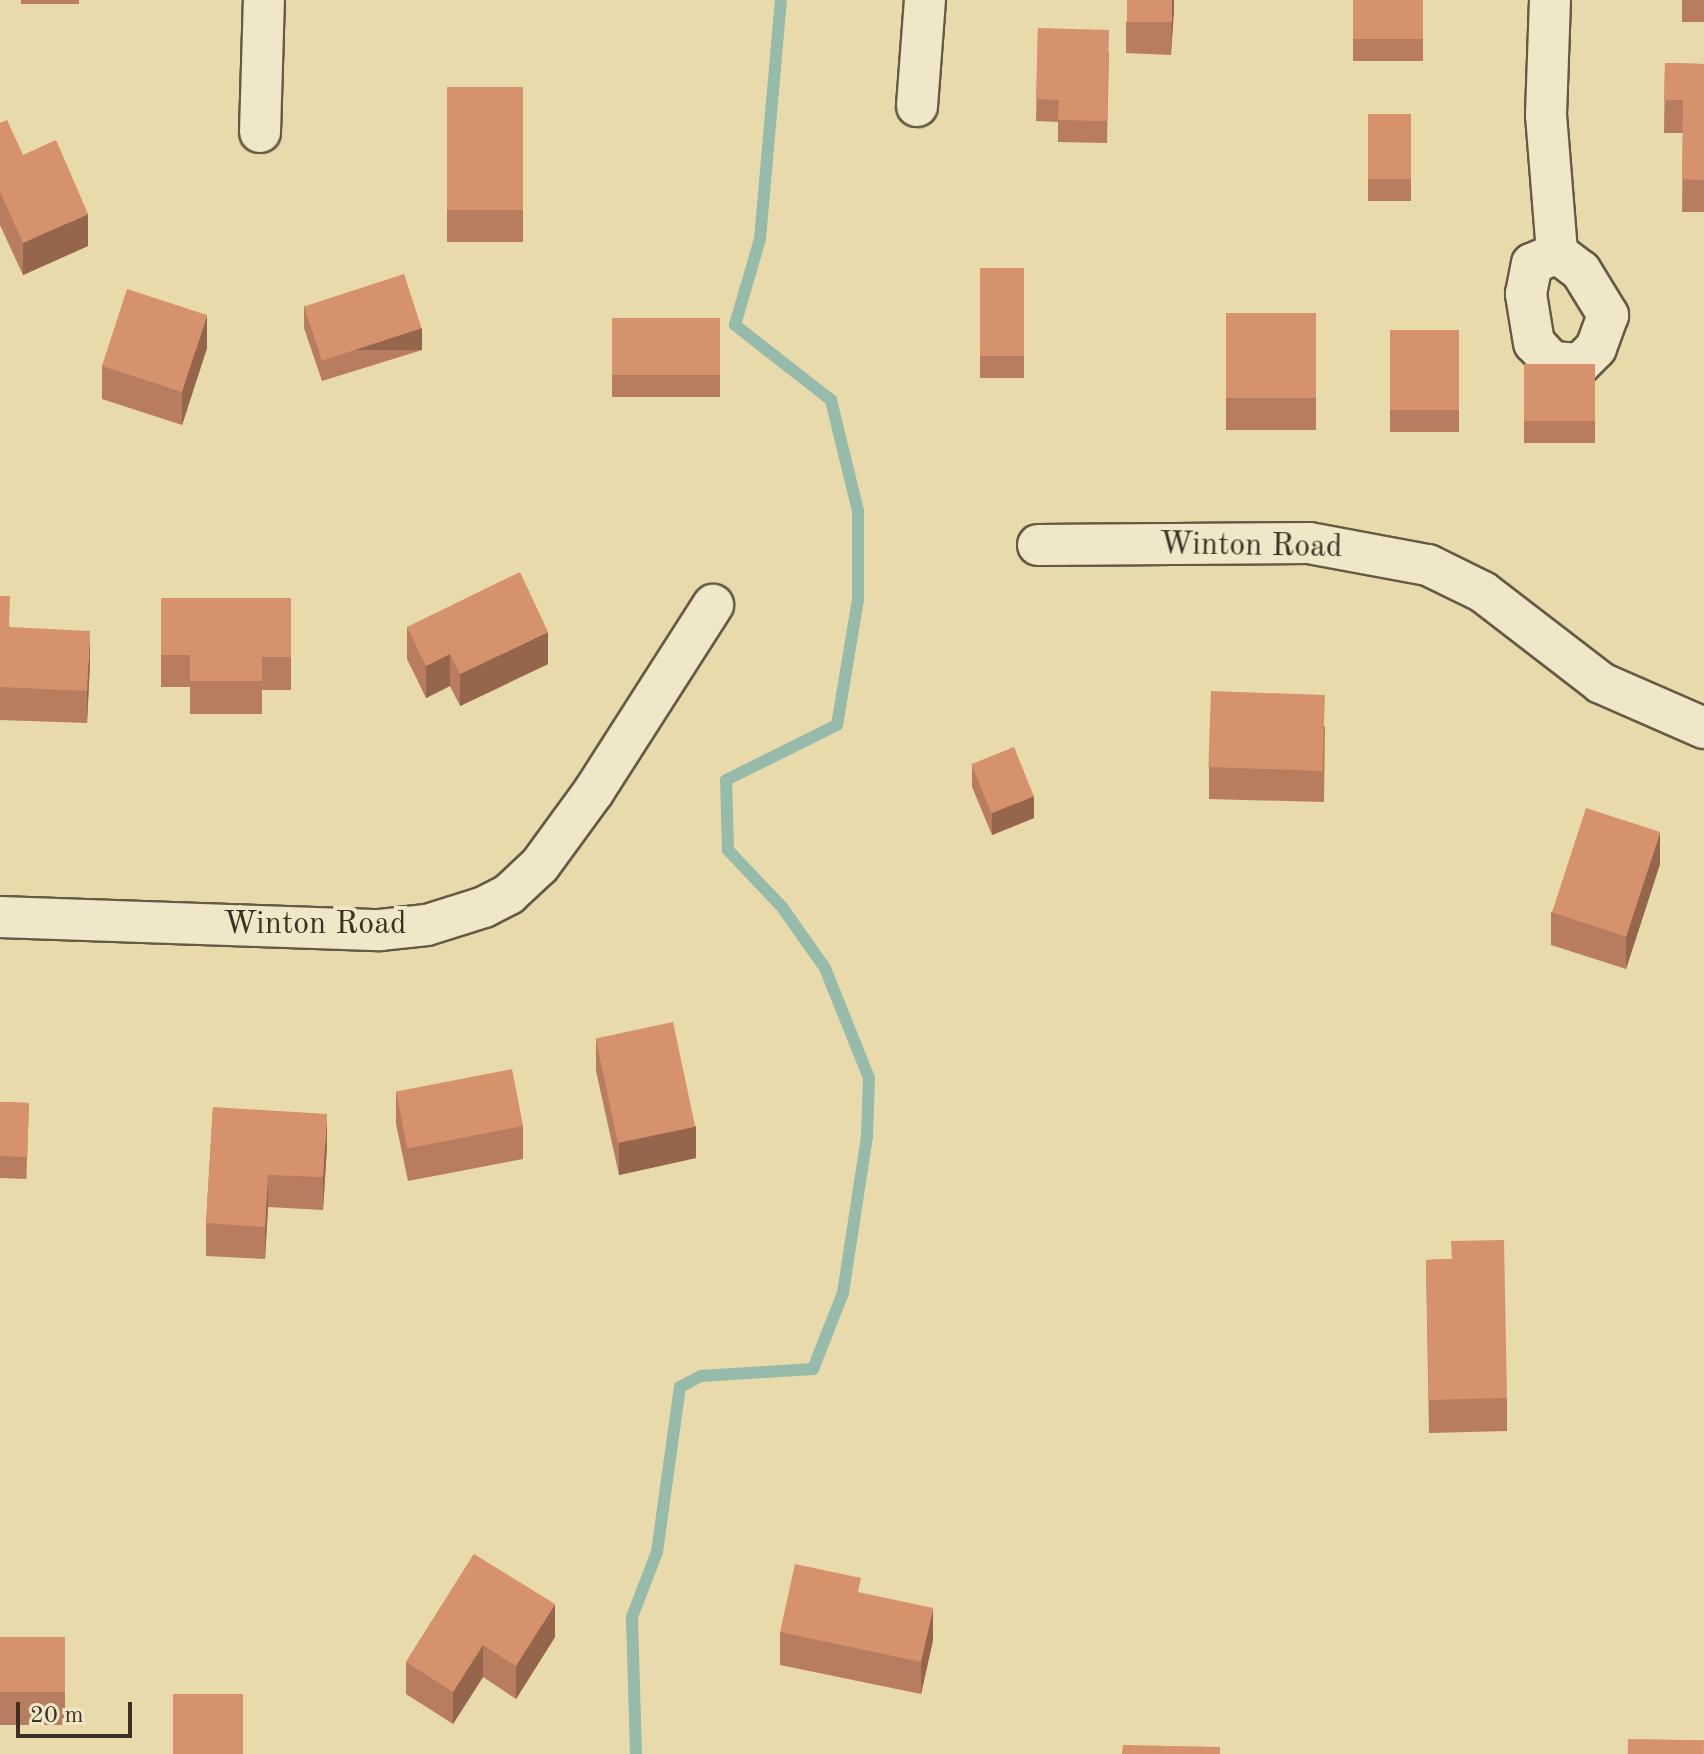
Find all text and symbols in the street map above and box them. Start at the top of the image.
street label: Winton Road [1159,526,1343,568]
street label: Winton Road [223,906,407,944]
scale bar [20,1686,136,1736]
text: 20 m [30,1704,84,1728]

